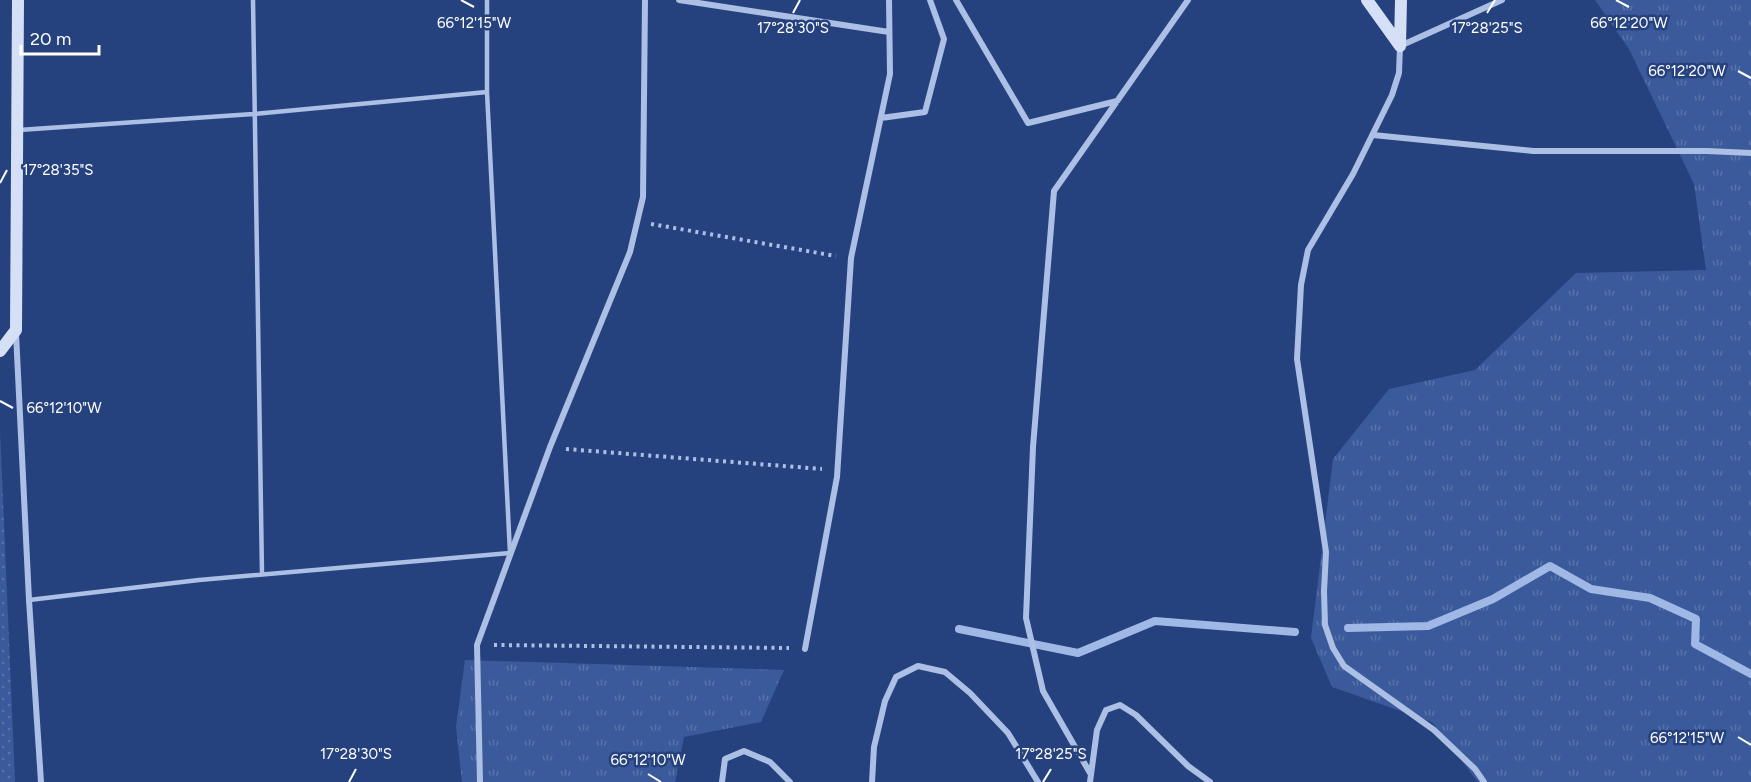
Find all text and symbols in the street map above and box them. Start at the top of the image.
text: 66°12'15"W [437,14,512,32]
text: 66°12'20"W [1590,14,1668,32]
scale bar [21,18,99,56]
text: 17°28'30"S [757,19,829,37]
text: 17°28'25"S [1451,19,1523,37]
text: 20 m [30,28,71,50]
text: 66°12'20"W [1648,62,1726,80]
text: 17°28'35"S [22,161,94,179]
text: 66°12'10"W [26,399,102,417]
text: 66°12'15"W [1650,729,1725,747]
text: 17°28'30"S [320,745,392,763]
text: 17°28'25"S [1015,745,1087,763]
text: 66°12'10"W [610,751,686,769]

